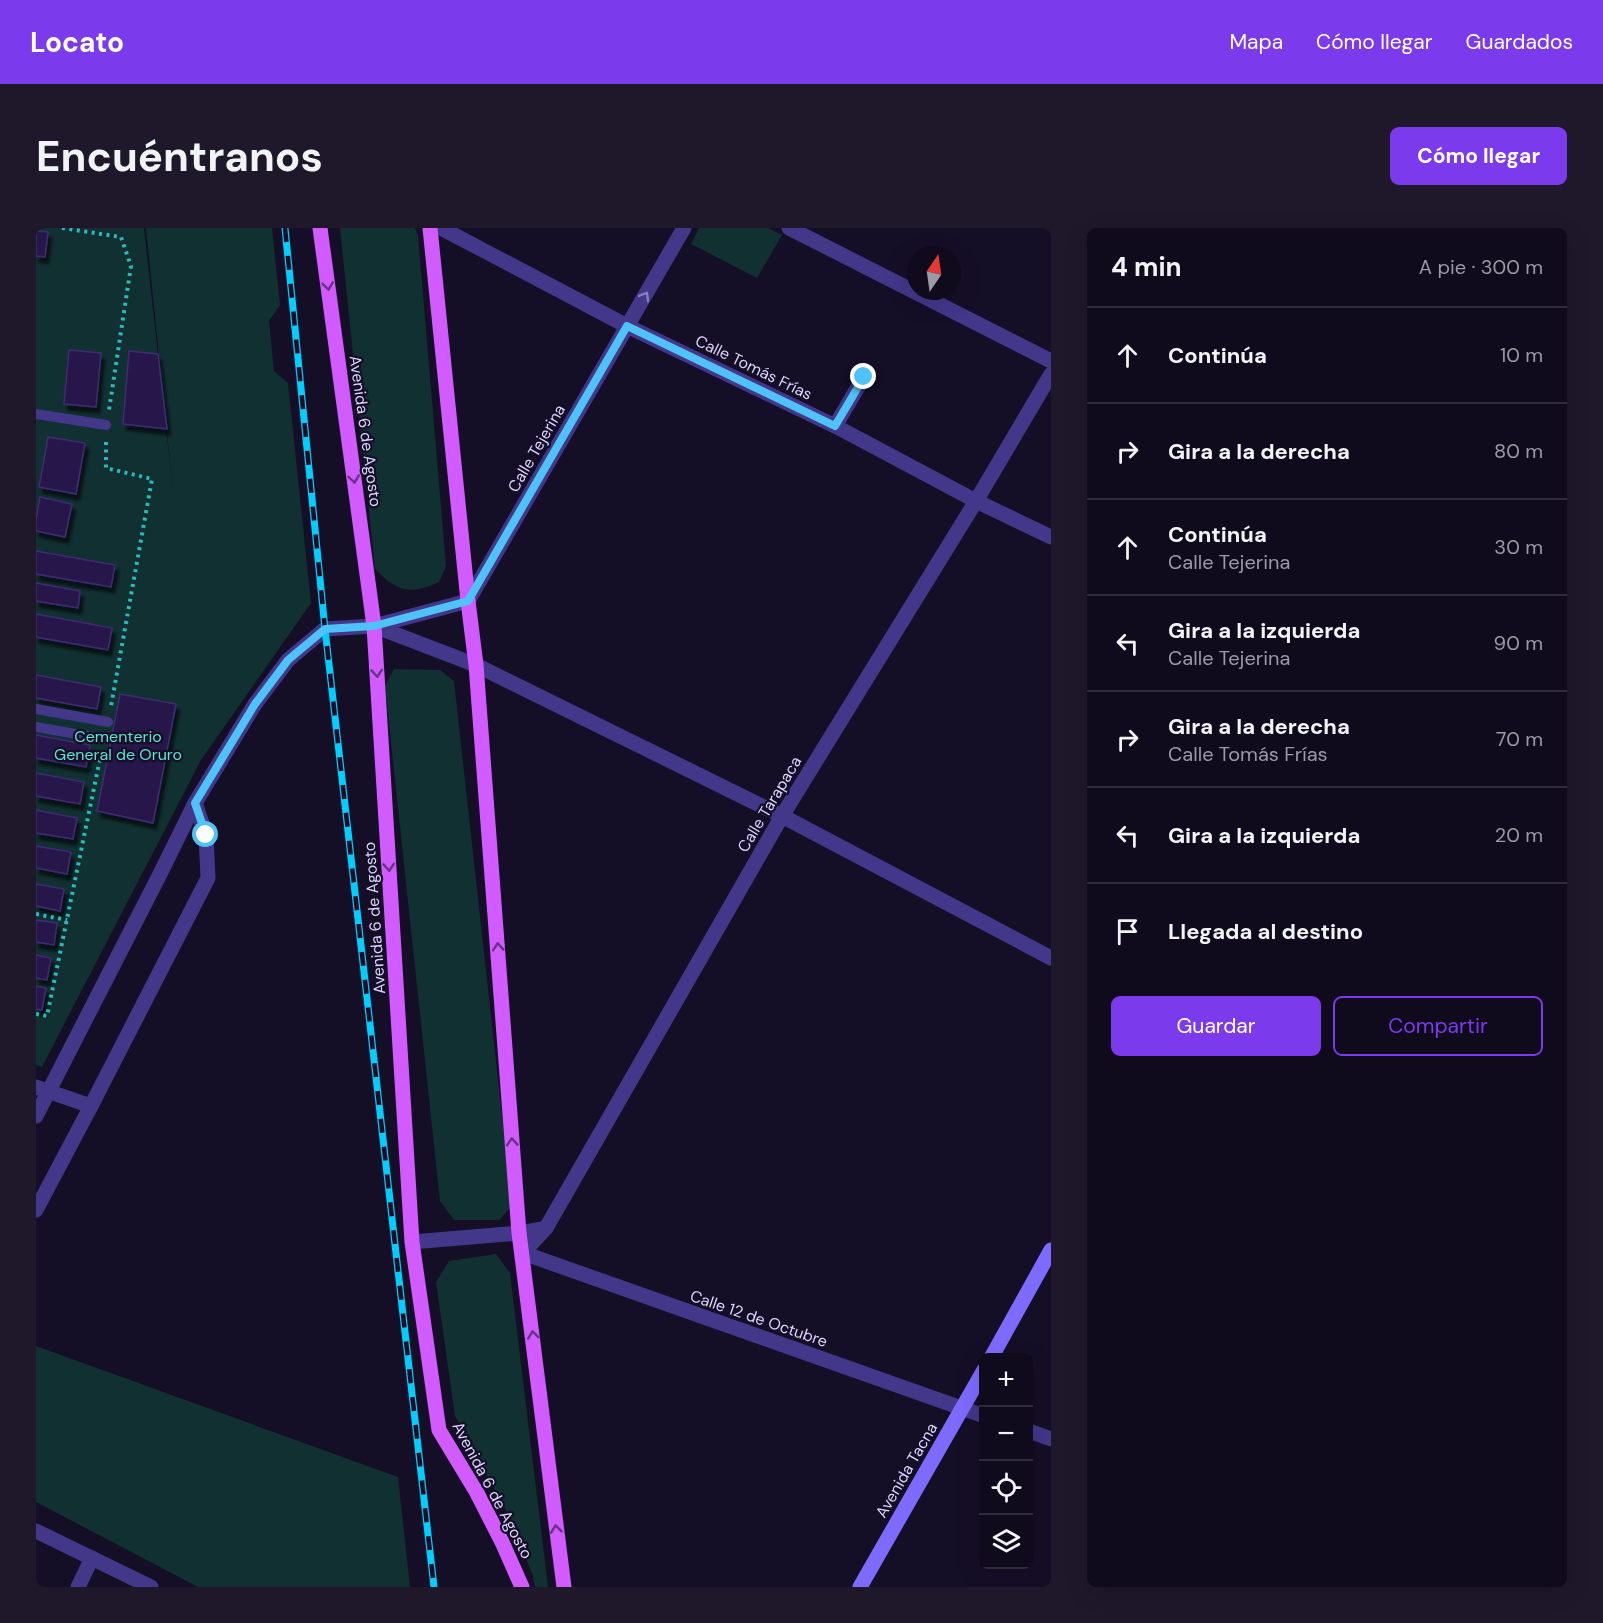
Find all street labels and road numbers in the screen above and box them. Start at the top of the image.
street label: Calle Tomás Frías [692,330,816,405]
street label: Avenida 6 de Agosto [344,354,387,508]
street label: Calle Tejerina [503,401,570,496]
street label: Calle Tarapaca [733,752,806,856]
street label: Avenida 6 de Agosto [359,841,390,995]
street label: Calle 12 de Octubre [687,1285,830,1352]
street label: Avenida 6 de Agosto [447,1418,538,1563]
street label: Avenida Tacna [871,1419,942,1522]

